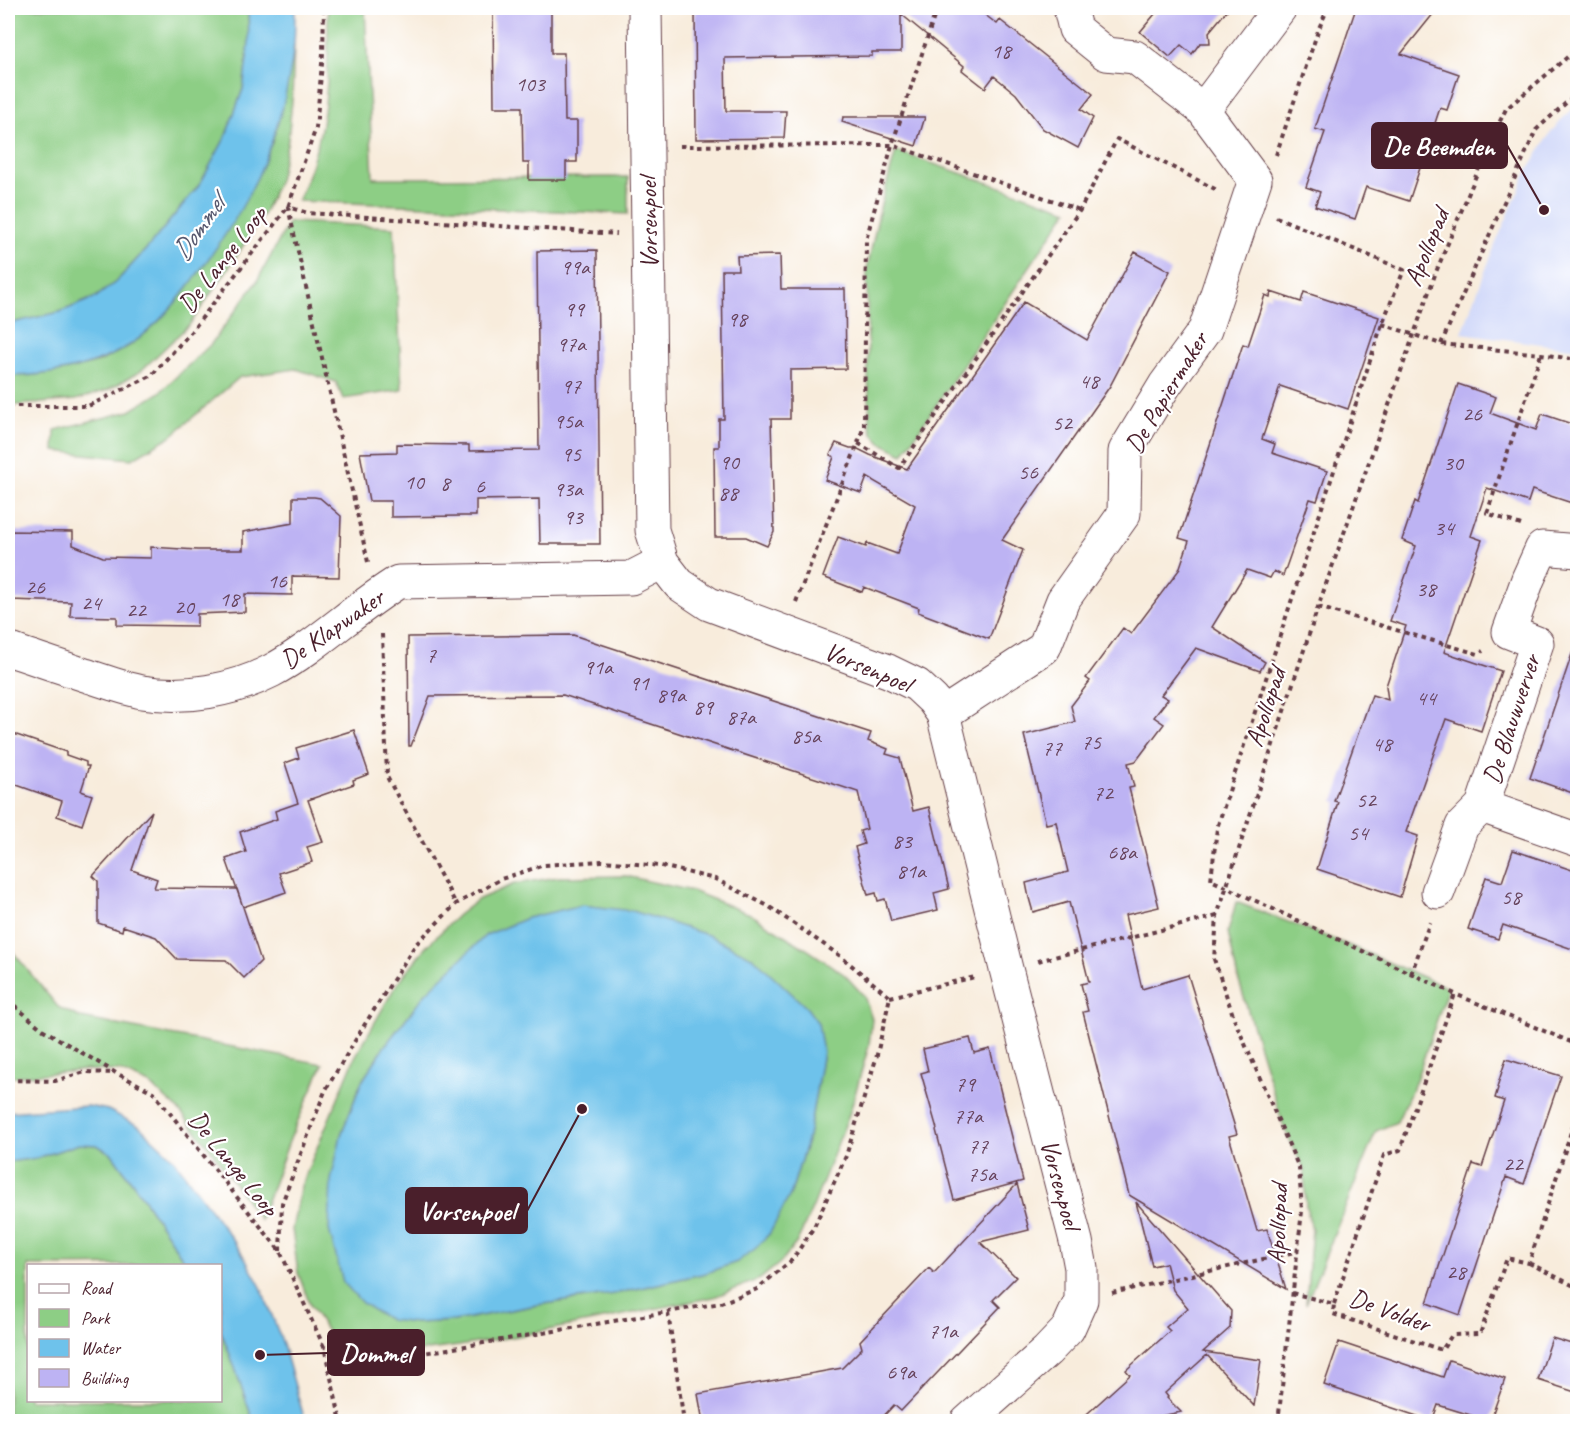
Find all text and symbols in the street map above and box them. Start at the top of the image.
house number: 18 [991,37,1013,65]
house number: 103 [515,70,547,98]
callout: De Beemden [1372,123,1507,168]
text: De Beemden [1383,129,1496,163]
street label: Vorsenpoel [631,172,666,269]
water label: Dommel [164,183,237,267]
street label: De Lange Loop [170,198,276,319]
street label: Apollopad [1396,200,1458,291]
house number: 99a [560,253,591,281]
house number: 99 [564,295,586,323]
house number: 98 [727,305,749,333]
street label: De Papiermaker [1117,324,1216,459]
house number: 97a [556,330,587,358]
house number: 48 [1079,367,1101,395]
house number: 97 [561,372,582,400]
house number: 26 [1462,400,1483,428]
house number: 95a [553,407,584,435]
house number: 52 [1052,409,1074,437]
house number: 95 [561,440,582,468]
house number: 90 [719,448,741,476]
house number: 30 [1443,449,1465,477]
house number: 56 [1018,458,1039,486]
house number: 10 [404,468,426,496]
house number: 8 [440,469,452,497]
house number: 6 [475,472,486,500]
house number: 93a [553,475,584,503]
house number: 88 [718,479,740,507]
house number: 93 [563,503,585,531]
house number: 34 [1434,514,1456,542]
house number: 16 [267,567,288,595]
house number: 26 [25,573,46,601]
house number: 38 [1416,575,1438,603]
street label: De Klapwaker [274,580,392,676]
house number: 18 [219,585,241,613]
house number: 24 [81,589,103,617]
house number: 20 [174,593,196,621]
house number: 22 [126,596,148,624]
street label: Vorsenpoel [819,634,921,702]
house number: 7 [426,641,437,669]
street label: De Blauwverver [1475,648,1549,788]
house number: 91a [583,653,614,681]
street label: Apollopad [1237,660,1295,751]
house number: 91 [629,669,650,697]
house number: 89a [656,681,687,709]
house number: 44 [1416,684,1438,712]
house number: 89 [693,693,715,721]
house number: 87a [726,703,757,731]
house number: 85a [791,722,822,750]
house number: 75 [1081,728,1102,756]
house number: 48 [1372,730,1394,758]
house number: 77 [1042,734,1063,762]
house number: 72 [1093,779,1115,807]
house number: 52 [1356,786,1378,814]
house number: 54 [1348,819,1370,847]
house number: 83 [892,827,914,855]
house number: 68a [1107,838,1138,866]
house number: 81a [896,857,927,885]
house number: 58 [1501,883,1523,911]
house number: 79 [955,1070,977,1098]
house number: 77a [953,1102,984,1130]
street label: De Lange Loop [181,1104,288,1225]
house number: 77 [968,1132,989,1160]
street label: Vorsenpoel [1033,1136,1089,1237]
house number: 22 [1503,1150,1525,1178]
house number: 75a [967,1160,998,1188]
street label: Apollopad [1260,1179,1296,1265]
callout: Vorsenpoel [406,1188,527,1233]
text: Vorsenpoel [419,1194,520,1228]
house number: 28 [1446,1258,1468,1286]
legend [27,1264,222,1402]
text: Road [81,1277,114,1299]
street label: De Volder [1345,1281,1437,1341]
text: Park [81,1307,111,1329]
house number: 71a [928,1317,959,1345]
callout: Dommel [328,1330,424,1375]
text: Dommel [340,1336,417,1370]
text: Water [81,1337,122,1359]
house number: 69a [886,1358,917,1386]
text: Building [81,1367,130,1389]

